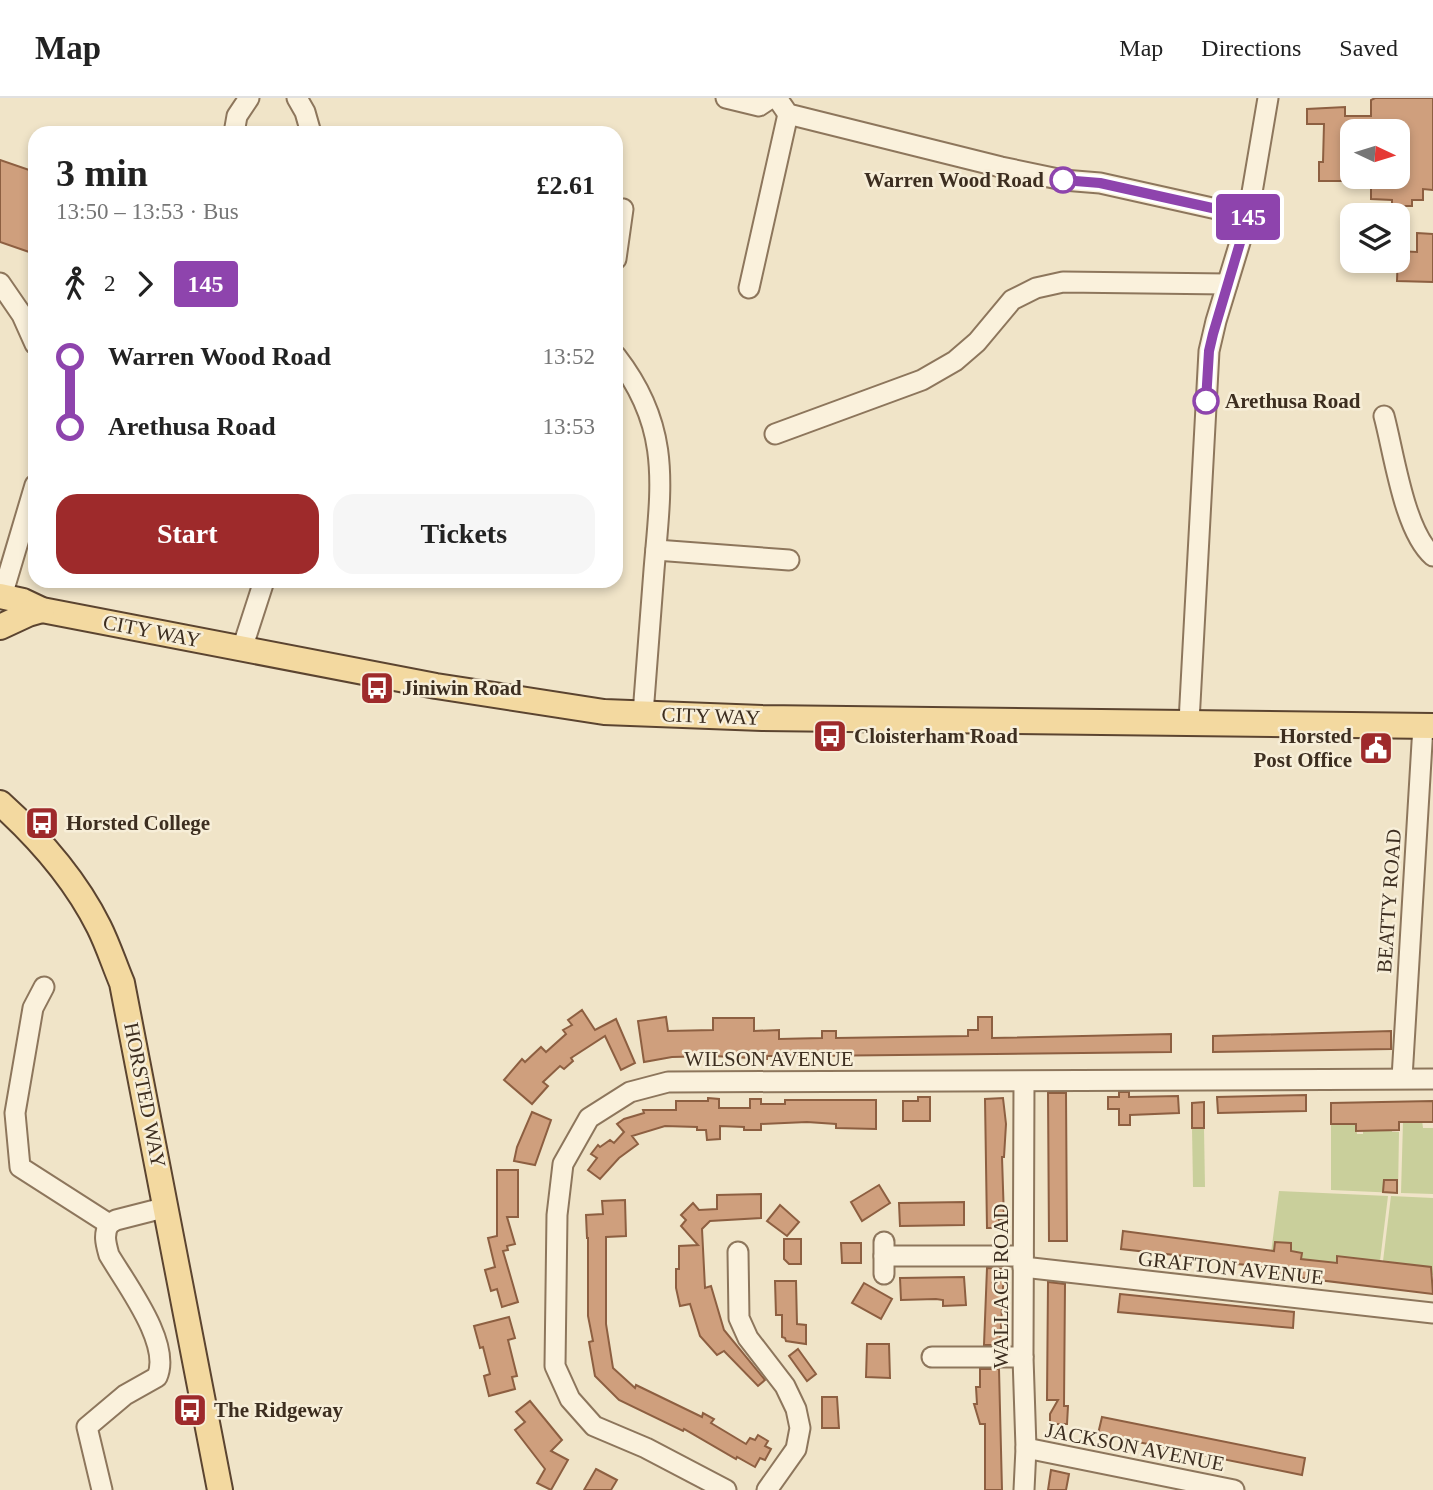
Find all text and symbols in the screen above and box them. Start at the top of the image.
text: Map [35,30,101,66]
text: Map [1119,35,1163,61]
text: Directions [1201,35,1301,61]
text: Saved [1339,35,1398,61]
north arrow [1340,119,1410,189]
map controls [1340,119,1410,273]
text: 3 min [56,152,148,194]
marker: Warren Wood Road [1050,167,1076,193]
place label: Warren Wood Road [864,168,1044,192]
text: £2.61 [537,171,595,200]
line badge: 145 [1208,194,1288,240]
text: 13:50 – 13:53 · Bus [56,199,239,224]
button: layers [1340,203,1410,273]
text: 145 [1230,204,1266,230]
icon: walk [56,265,94,303]
icon: forward [126,265,164,303]
text: 2 [104,271,116,296]
text: 145 [188,271,224,297]
text: Warren Wood Road [108,342,331,371]
text: 13:52 [543,344,595,369]
marker: Arethusa Road [1193,388,1219,414]
place label: Arethusa Road [1225,389,1361,413]
text: Arethusa Road [108,412,276,441]
text: 13:53 [543,414,595,439]
button: Start [56,494,319,574]
button: Tickets [333,494,595,574]
street label: CITY WAY [101,610,203,652]
bus stop icon: Jiniwin Road [358,669,396,707]
place label: Jiniwin Road [402,676,522,700]
street label: CITY WAY [661,702,761,730]
bus stop icon: Cloisterham Road [811,717,849,755]
place label: Cloisterham Road [854,724,1018,748]
place label: Horsted Post Office [1253,724,1352,772]
public building icon: Horsted Post Office [1357,729,1395,767]
bus stop icon: Horsted College [23,804,61,842]
place label: Horsted College [66,811,210,835]
street label: BEATTY ROAD [1372,828,1406,974]
street label: HORSTED WAY [119,1020,171,1170]
street label: WILSON AVENUE [684,1047,854,1071]
street label: WALLACE ROAD [989,1203,1013,1369]
street label: GRAFTON AVENUE [1137,1246,1325,1290]
bus stop icon: The Ridgeway [171,1391,209,1429]
place label: The Ridgeway [214,1398,343,1422]
street label: JACKSON AVENUE [1043,1418,1227,1476]

